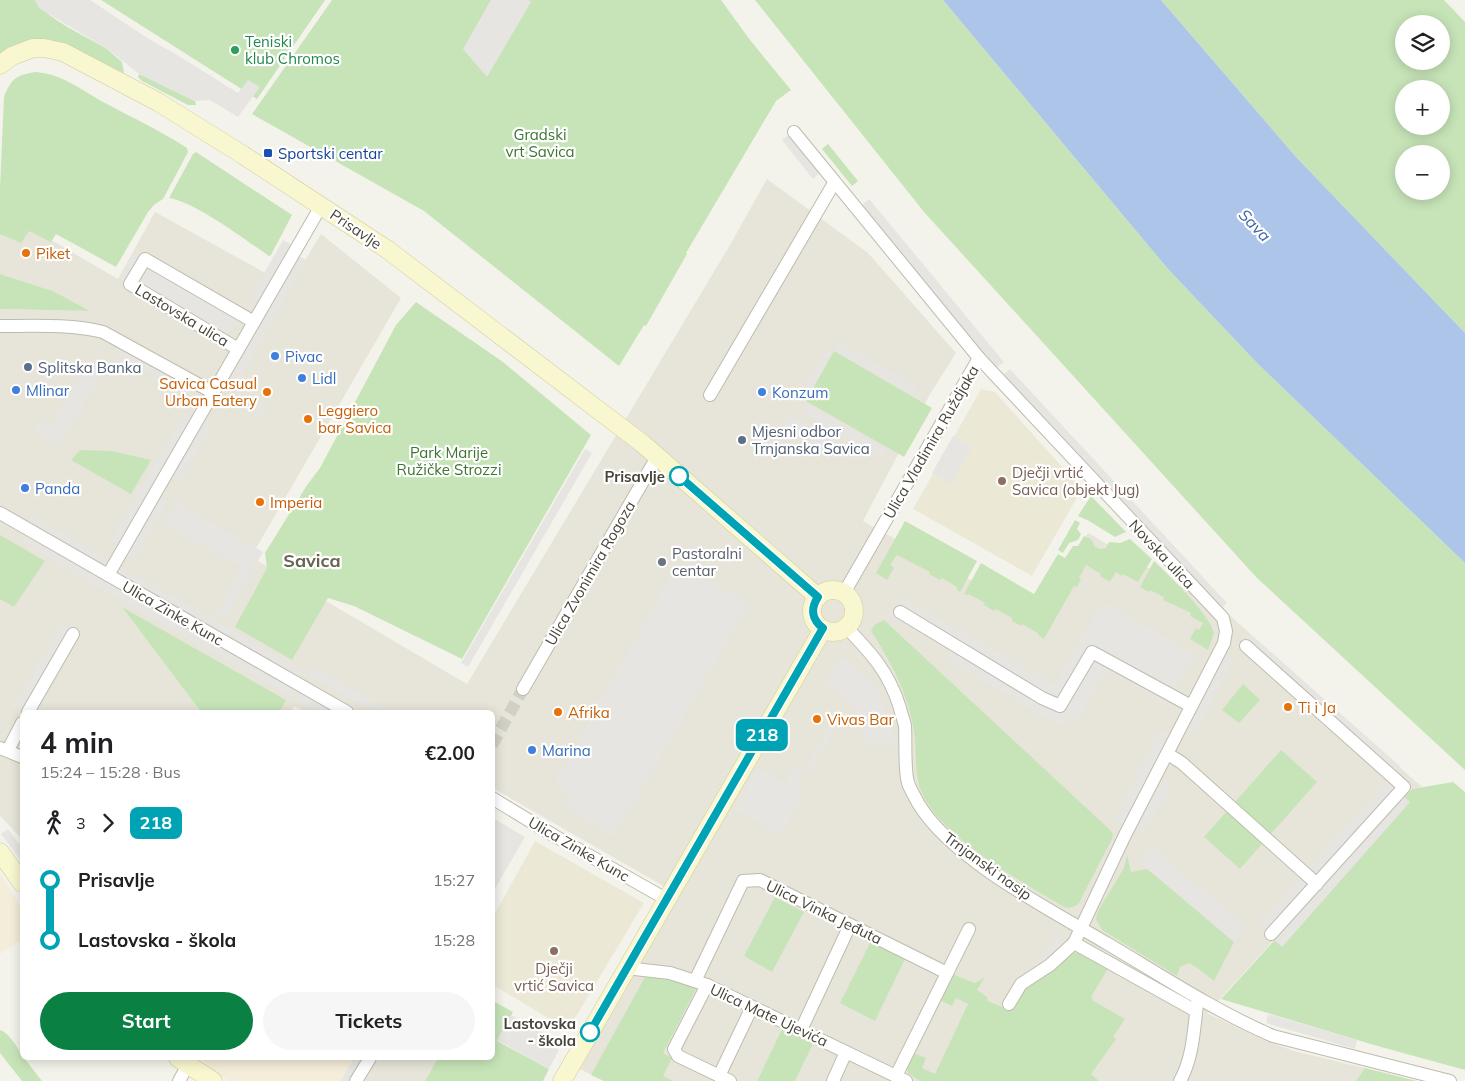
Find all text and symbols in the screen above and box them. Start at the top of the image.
map controls [1395,15,1450,200]
button: layers [1395,15,1450,70]
place label: Teniski klub Chromos [245,32,340,68]
marker: Teniski klub Chromos [229,44,241,56]
button: + [1395,80,1450,135]
park label: Gradski vrt Savica [505,125,575,161]
place label: Sportski centar [278,144,383,163]
button: − [1395,145,1450,200]
marker: Sportski centar [262,147,274,159]
street label: Prisavlje [327,205,385,253]
water label: Sava [1235,205,1275,246]
place label: Piket [36,244,70,263]
marker: Piket [20,247,32,259]
street label: Lastovska ulica [132,280,232,350]
place label: Pivac [285,347,323,366]
marker: Pivac [269,350,281,362]
place label: Splitska Banka [38,358,141,377]
marker: Splitska Banka [22,361,34,373]
street label: Ulica Vladimira Ruždjaka [879,362,983,522]
place label: Lidl [312,369,336,388]
marker: Lidl [296,372,308,384]
place label: Savica Casual Urban Eatery [159,374,257,410]
place label: Mlinar [26,381,70,400]
place label: Konzum [772,383,828,402]
marker: Mlinar [10,384,22,396]
marker: Savica Casual Urban Eatery [261,386,273,398]
marker: Konzum [756,386,768,398]
place label: Leggiero bar Savica [318,401,392,437]
marker: Leggiero bar Savica [302,413,314,425]
place label: Mjesni odbor Trnjanska Savica [752,422,870,458]
marker: Mjesni odbor Trnjanska Savica [736,434,748,446]
park label: Park Marije Ružičke Strozzi [397,443,501,479]
place label: Dječji vrtić Savica (objekt Jug) [1012,463,1140,499]
marker: Prisavlje [669,466,689,486]
place label: Prisavlje [604,467,665,486]
marker: Dječji vrtić Savica (objekt Jug) [996,475,1008,487]
place label: Panda [35,479,80,498]
marker: Panda [19,482,31,494]
place label: Imperia [270,493,322,512]
marker: Imperia [254,496,266,508]
street label: Ulica Zvonimira Rogoza [541,497,639,649]
street label: Novska ulica [1125,515,1199,593]
place label: Pastoralni centar [672,544,742,580]
district label: Savica [283,549,341,572]
marker: Pastoralni centar [656,556,668,568]
street label: Ulica Zinke Kunc [119,576,227,650]
place label: Ti i Ja [1298,698,1336,717]
marker: Ti i Ja [1282,701,1294,713]
place label: Afrika [568,703,610,722]
marker: Afrika [552,706,564,718]
place label: Vivas Bar [827,710,894,729]
marker: Vivas Bar [811,713,823,725]
line badge: 218 [733,719,791,751]
text: 218 [746,723,778,746]
text: 4 min [40,725,114,760]
text: €2.00 [425,741,475,765]
place label: Marina [542,741,591,760]
marker: Marina [526,744,538,756]
text: 15:24 – 15:28 · Bus [40,762,181,782]
icon: walk [40,809,68,837]
icon: forward [94,809,122,837]
text: 218 [140,811,172,834]
street label: Ulica Zinke Kunc [525,812,633,886]
text: 3 [76,813,86,833]
street label: Trnjanski nasip [940,828,1036,904]
text: Prisavlje [78,868,155,892]
text: 15:27 [433,870,475,890]
street label: Ulica Vinka Jeđuta [763,876,885,948]
text: Lastovska - škola [78,928,236,952]
text: 15:28 [433,930,475,950]
marker: Dječji vrtić Savica [548,945,560,957]
place label: Dječji vrtić Savica [514,959,594,995]
street label: Ulica Mate Ujevića [707,979,831,1051]
button: Start [40,992,253,1050]
button: Tickets [263,992,475,1050]
place label: Lastovska - škola [503,1014,576,1050]
marker: Lastovska - škola [580,1022,600,1042]

